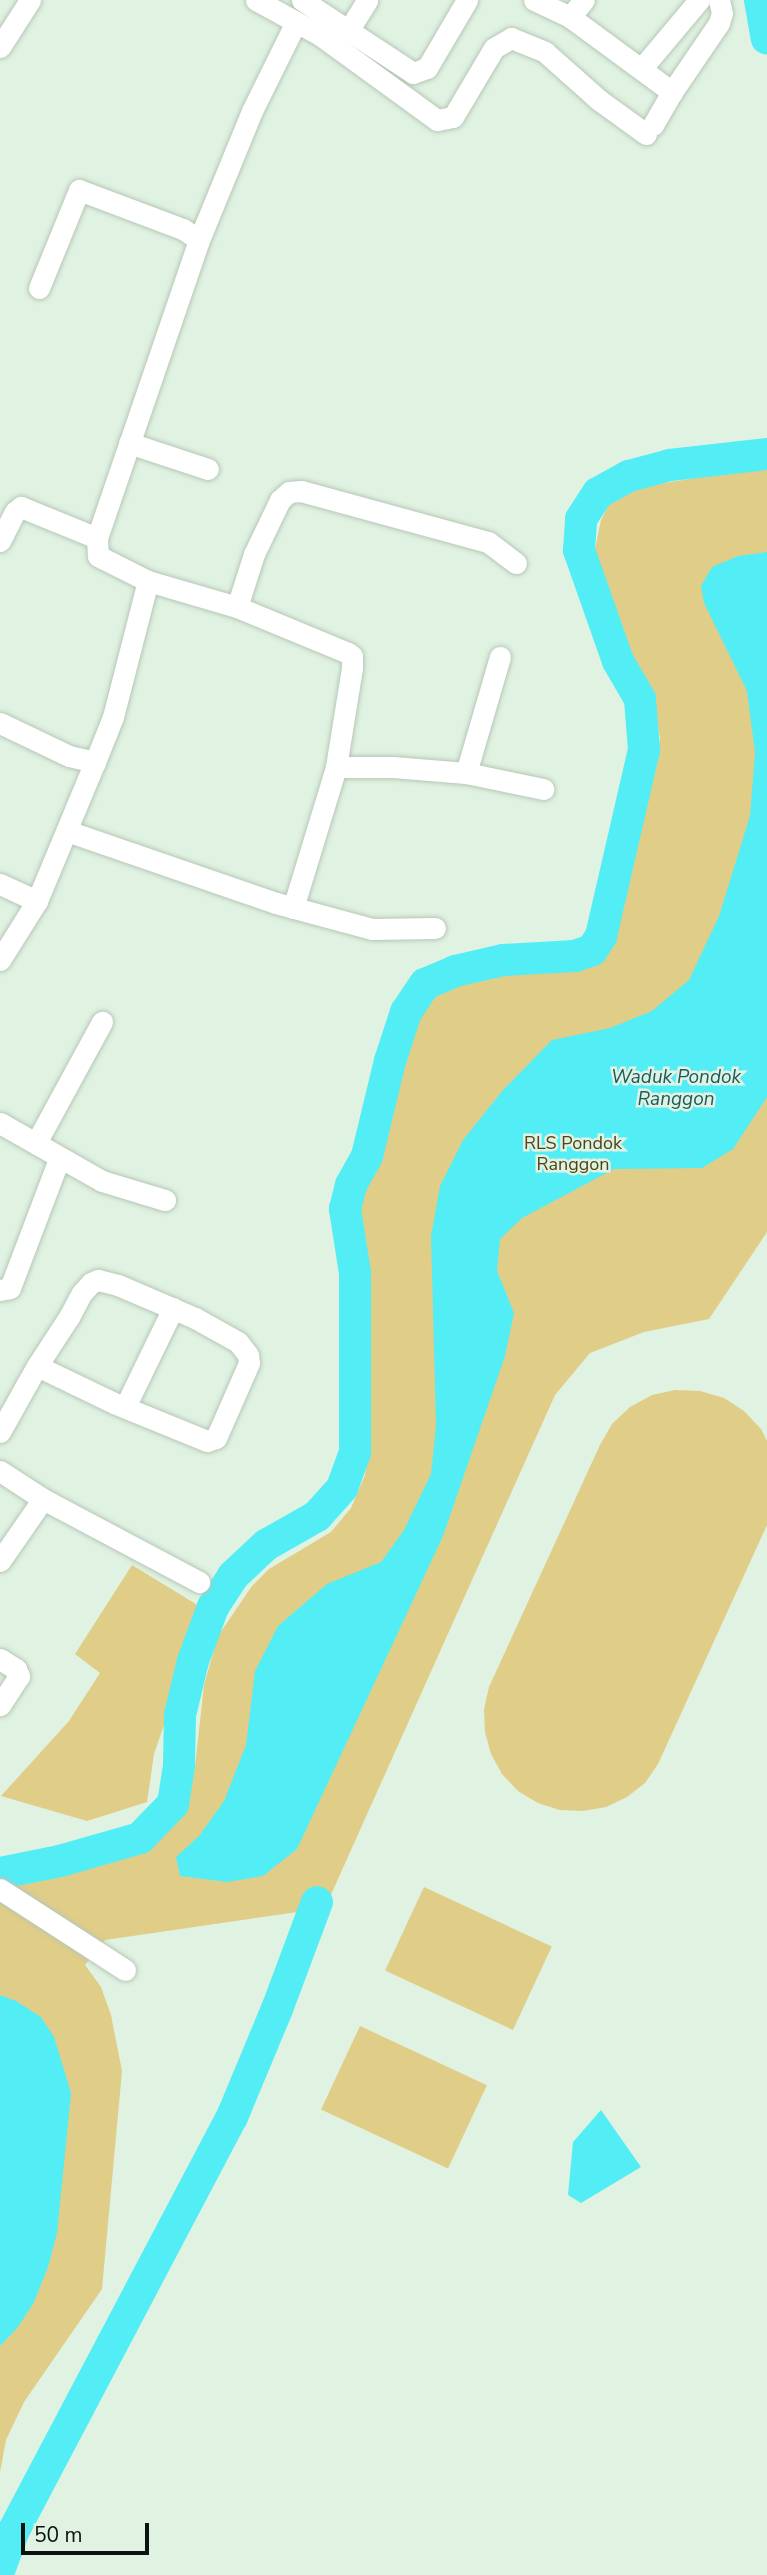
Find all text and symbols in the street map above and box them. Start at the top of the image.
water label: Waduk Pondok Ranggon [611,1067,741,1111]
park label: RLS Pondok Ranggon [524,1133,622,1176]
scale bar [24,2508,152,2552]
text: 50 m [34,2521,83,2549]

